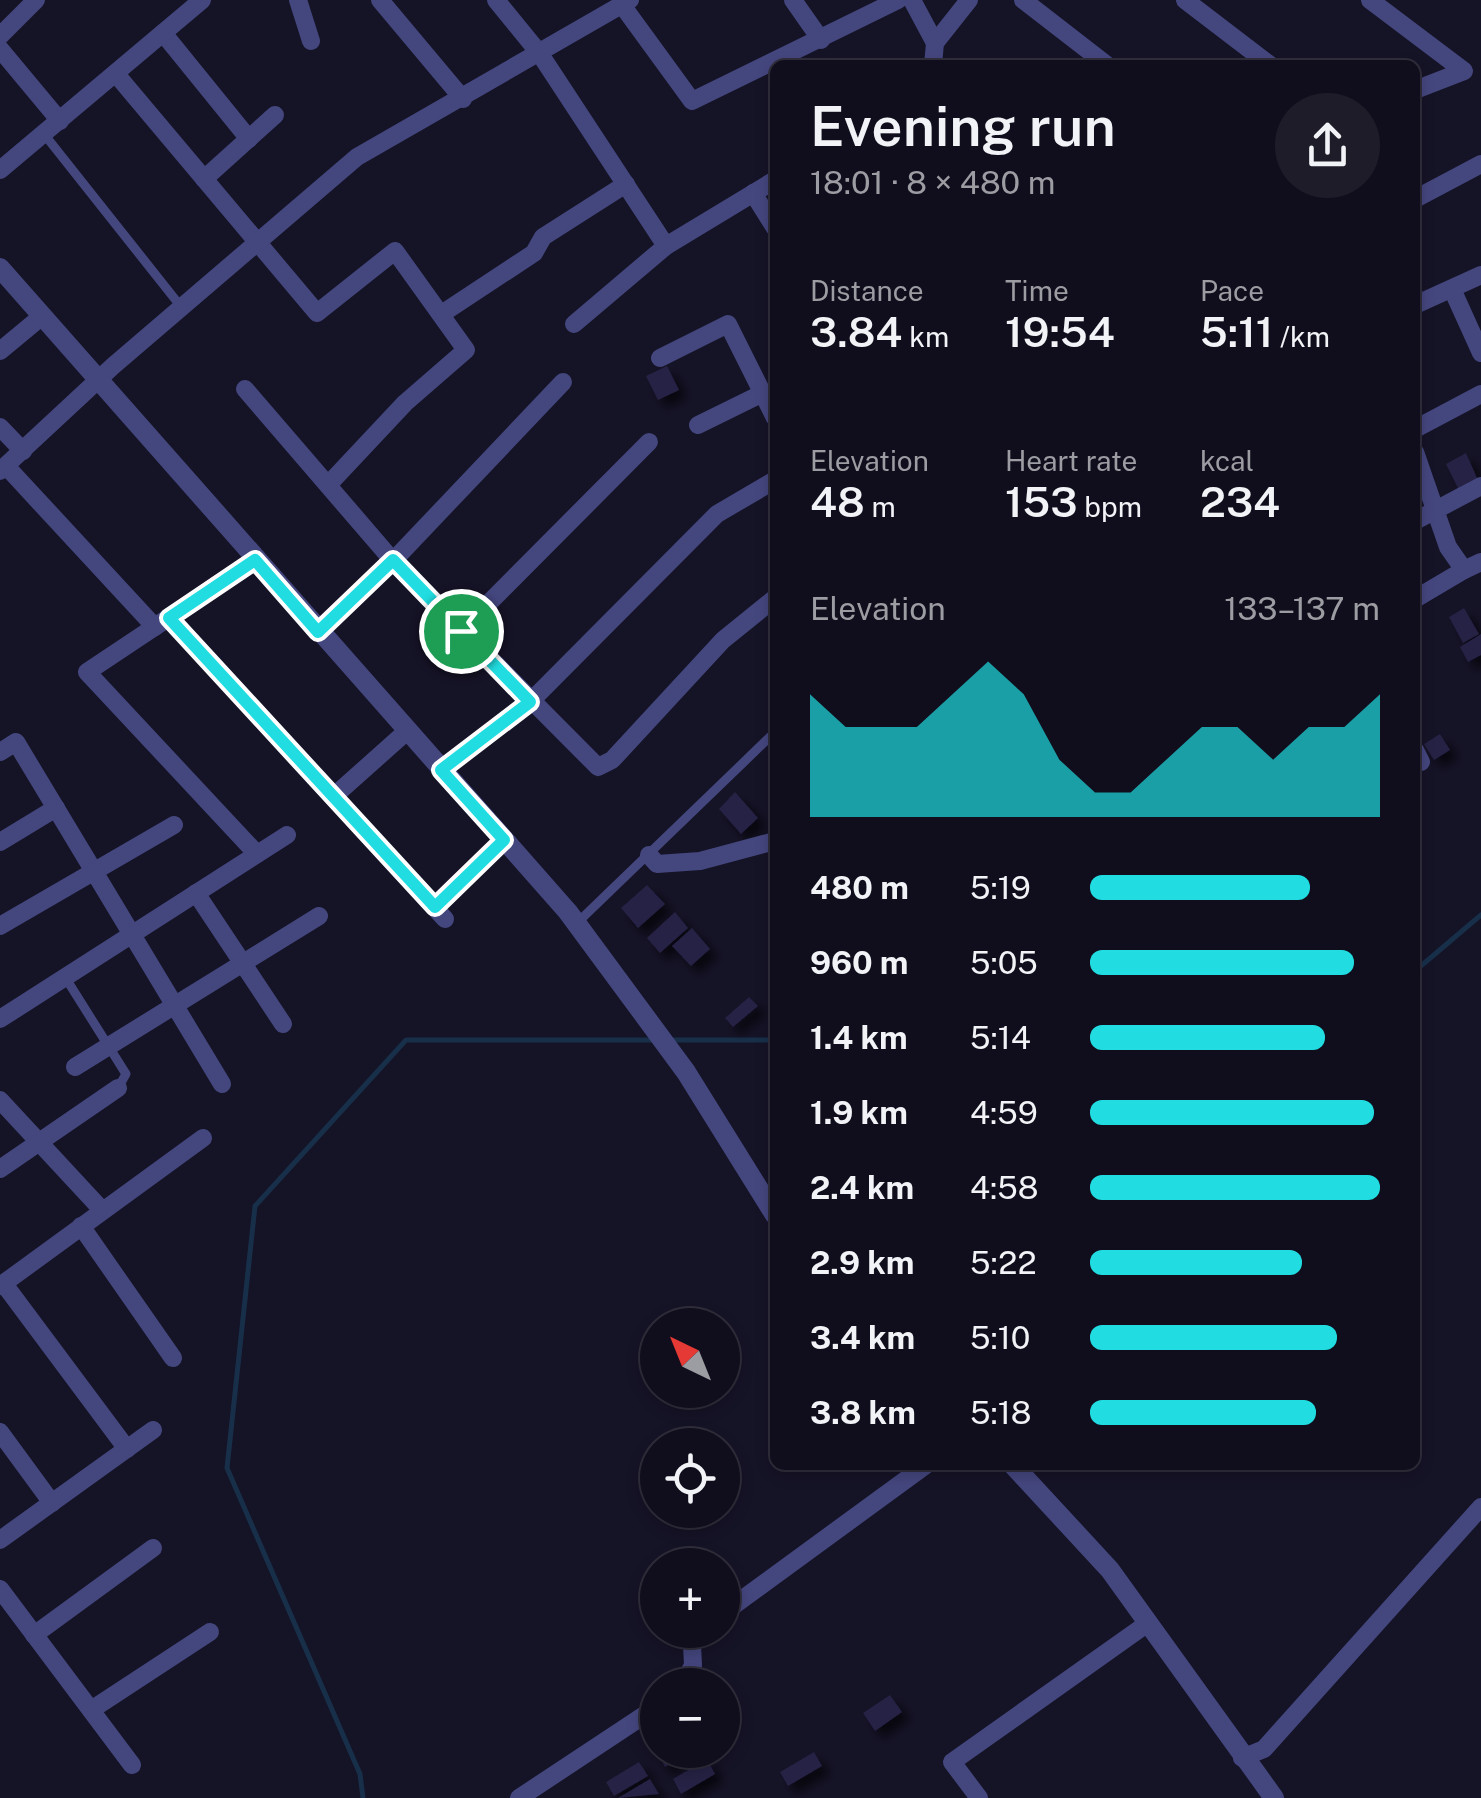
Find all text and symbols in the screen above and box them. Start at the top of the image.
button: share [1275,93,1380,198]
text: Evening run [810,94,1116,158]
text: 18:01 · 8 × 480 m [810,164,1055,201]
text: Distance [810,274,924,307]
text: Time [1005,274,1069,307]
text: Pace [1200,274,1264,307]
text: 3.84 [810,307,902,356]
text: 19:54 [1005,307,1115,356]
text: 5:11 [1200,307,1273,356]
text: km [902,320,949,353]
text: /km [1273,320,1330,353]
text: Elevation [810,444,929,477]
text: Heart rate [1005,444,1137,477]
text: kcal [1200,444,1254,477]
text: 48 [810,477,865,526]
text: 153 [1005,477,1078,526]
text: 234 [1200,477,1280,526]
text: m [865,490,896,523]
text: bpm [1078,490,1142,523]
pin [419,589,504,674]
text: Elevation [810,590,946,627]
text: 133–137 m [1224,590,1380,627]
icon: arrive [434,604,489,659]
text: 480 m [810,869,909,906]
text: 5:19 [970,869,1031,906]
text: 960 m [810,944,909,981]
text: 5:05 [970,944,1038,981]
text: 1.4 km [810,1019,908,1056]
text: 5:14 [970,1019,1031,1056]
text: 1.9 km [810,1094,908,1131]
text: 4:59 [970,1094,1038,1131]
text: 2.4 km [810,1169,914,1206]
text: 4:58 [970,1169,1039,1206]
text: 2.9 km [810,1244,914,1281]
text: 5:22 [970,1244,1037,1281]
north arrow [640,1308,740,1408]
map controls [640,1308,740,1768]
text: 3.4 km [810,1319,915,1356]
text: 5:10 [970,1319,1030,1356]
text: 3.8 km [810,1394,916,1431]
text: 5:18 [970,1394,1031,1431]
button: locate [640,1428,740,1528]
button: + [640,1548,740,1648]
button: − [640,1668,740,1768]

